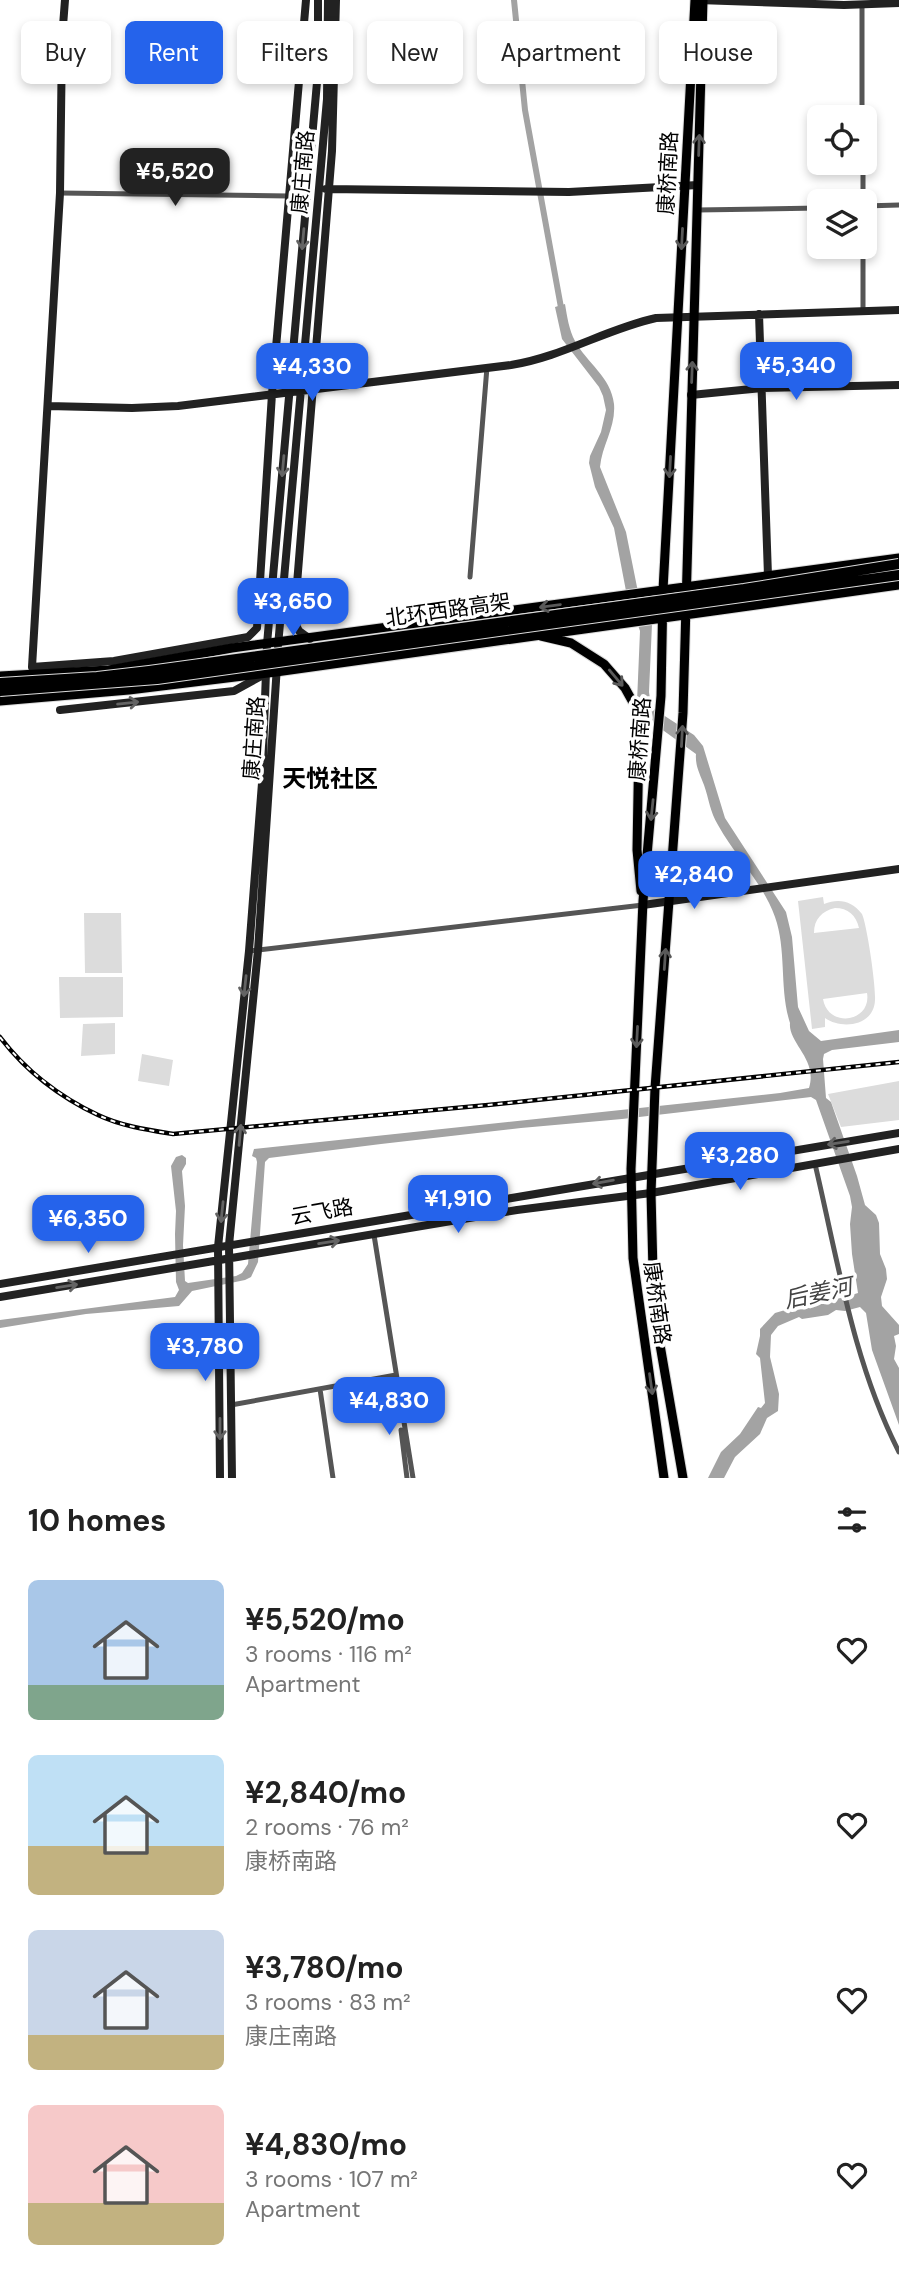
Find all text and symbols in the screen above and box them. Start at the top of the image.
chip: Buy [21,21,111,84]
chip: Rent [125,21,223,84]
chip: Filters [237,21,353,84]
chip: New [367,21,463,84]
chip: Apartment [477,21,645,84]
chip: House [659,21,777,84]
map controls [807,105,877,259]
button: locate [807,105,877,175]
street label: 康庄南路 [285,129,321,215]
street label: 康桥南路 [652,130,684,216]
one-way arrow [692,133,705,156]
pin: ¥5,520 [118,148,232,208]
text: ¥5,520 [136,156,214,186]
button: layers [807,189,877,259]
one-way arrow [296,227,309,250]
one-way arrow [676,228,689,251]
pin: ¥5,340 [739,342,853,402]
pin: ¥4,330 [255,344,369,403]
text: ¥5,340 [756,350,836,380]
text: ¥4,330 [272,351,352,381]
one-way arrow [685,361,698,384]
one-way arrow [276,454,289,476]
one-way arrow [663,455,676,478]
pin: ¥3,650 [236,578,350,638]
text: ¥3,650 [253,586,333,616]
street label: 北环西路高架 [384,587,512,633]
one-way arrow [539,599,562,612]
one-way arrow [608,668,624,686]
street label: 康庄南路 [237,695,271,781]
one-way arrow [116,696,139,709]
street label: 康桥南路 [623,696,657,782]
one-way arrow [676,725,689,748]
district label: 天悦社区 [282,763,378,794]
one-way arrow [645,799,658,821]
pin: ¥2,840 [637,852,751,911]
text: ¥2,840 [654,859,734,889]
one-way arrow [659,948,672,971]
one-way arrow [238,974,251,996]
one-way arrow [630,1026,643,1049]
one-way arrow [234,1124,247,1147]
pin: ¥3,280 [683,1132,797,1192]
one-way arrow [828,1137,850,1150]
text: ¥3,280 [701,1140,779,1170]
pin: ¥1,910 [401,1176,515,1235]
one-way arrow [592,1176,615,1189]
text: ¥1,910 [424,1183,492,1213]
street label: 云飞路 [289,1193,355,1231]
pin: ¥6,350 [31,1196,145,1255]
one-way arrow [215,1200,228,1223]
text: ¥6,350 [48,1203,128,1233]
one-way arrow [317,1235,340,1248]
street label: 康桥南路 [637,1259,677,1347]
water label: 后姜河 [781,1270,859,1315]
one-way arrow [55,1279,78,1292]
pin: ¥3,780 [148,1324,262,1383]
text: ¥3,780 [166,1331,244,1361]
one-way arrow [644,1372,657,1395]
pin: ¥4,830 [332,1378,446,1437]
text: ¥4,830 [349,1385,429,1415]
one-way arrow [213,1417,226,1440]
text: 10 homes [28,1501,166,1540]
icon: filters [833,1501,871,1539]
text: ¥5,520/mo [245,1600,405,1639]
icon: home [84,1608,168,1692]
icon: heart [833,1631,871,1669]
text: 3 rooms · 116 m² [245,1639,412,1669]
text: Apartment [245,1669,360,1699]
text: ¥2,840/mo [245,1773,406,1812]
icon: home [84,1783,168,1867]
icon: heart [833,1806,871,1844]
text: 2 rooms · 76 m² [245,1812,409,1842]
text: 康桥南路 [245,1846,337,1876]
text: ¥3,780/mo [245,1948,404,1987]
icon: home [84,1958,168,2042]
icon: heart [833,1981,871,2019]
text: 3 rooms · 83 m² [245,1987,411,2017]
text: 康庄南路 [245,2021,337,2051]
text: ¥4,830/mo [245,2125,407,2164]
icon: home [84,2133,168,2217]
icon: heart [833,2156,871,2194]
text: 3 rooms · 107 m² [245,2164,418,2194]
text: Apartment [245,2194,360,2224]

